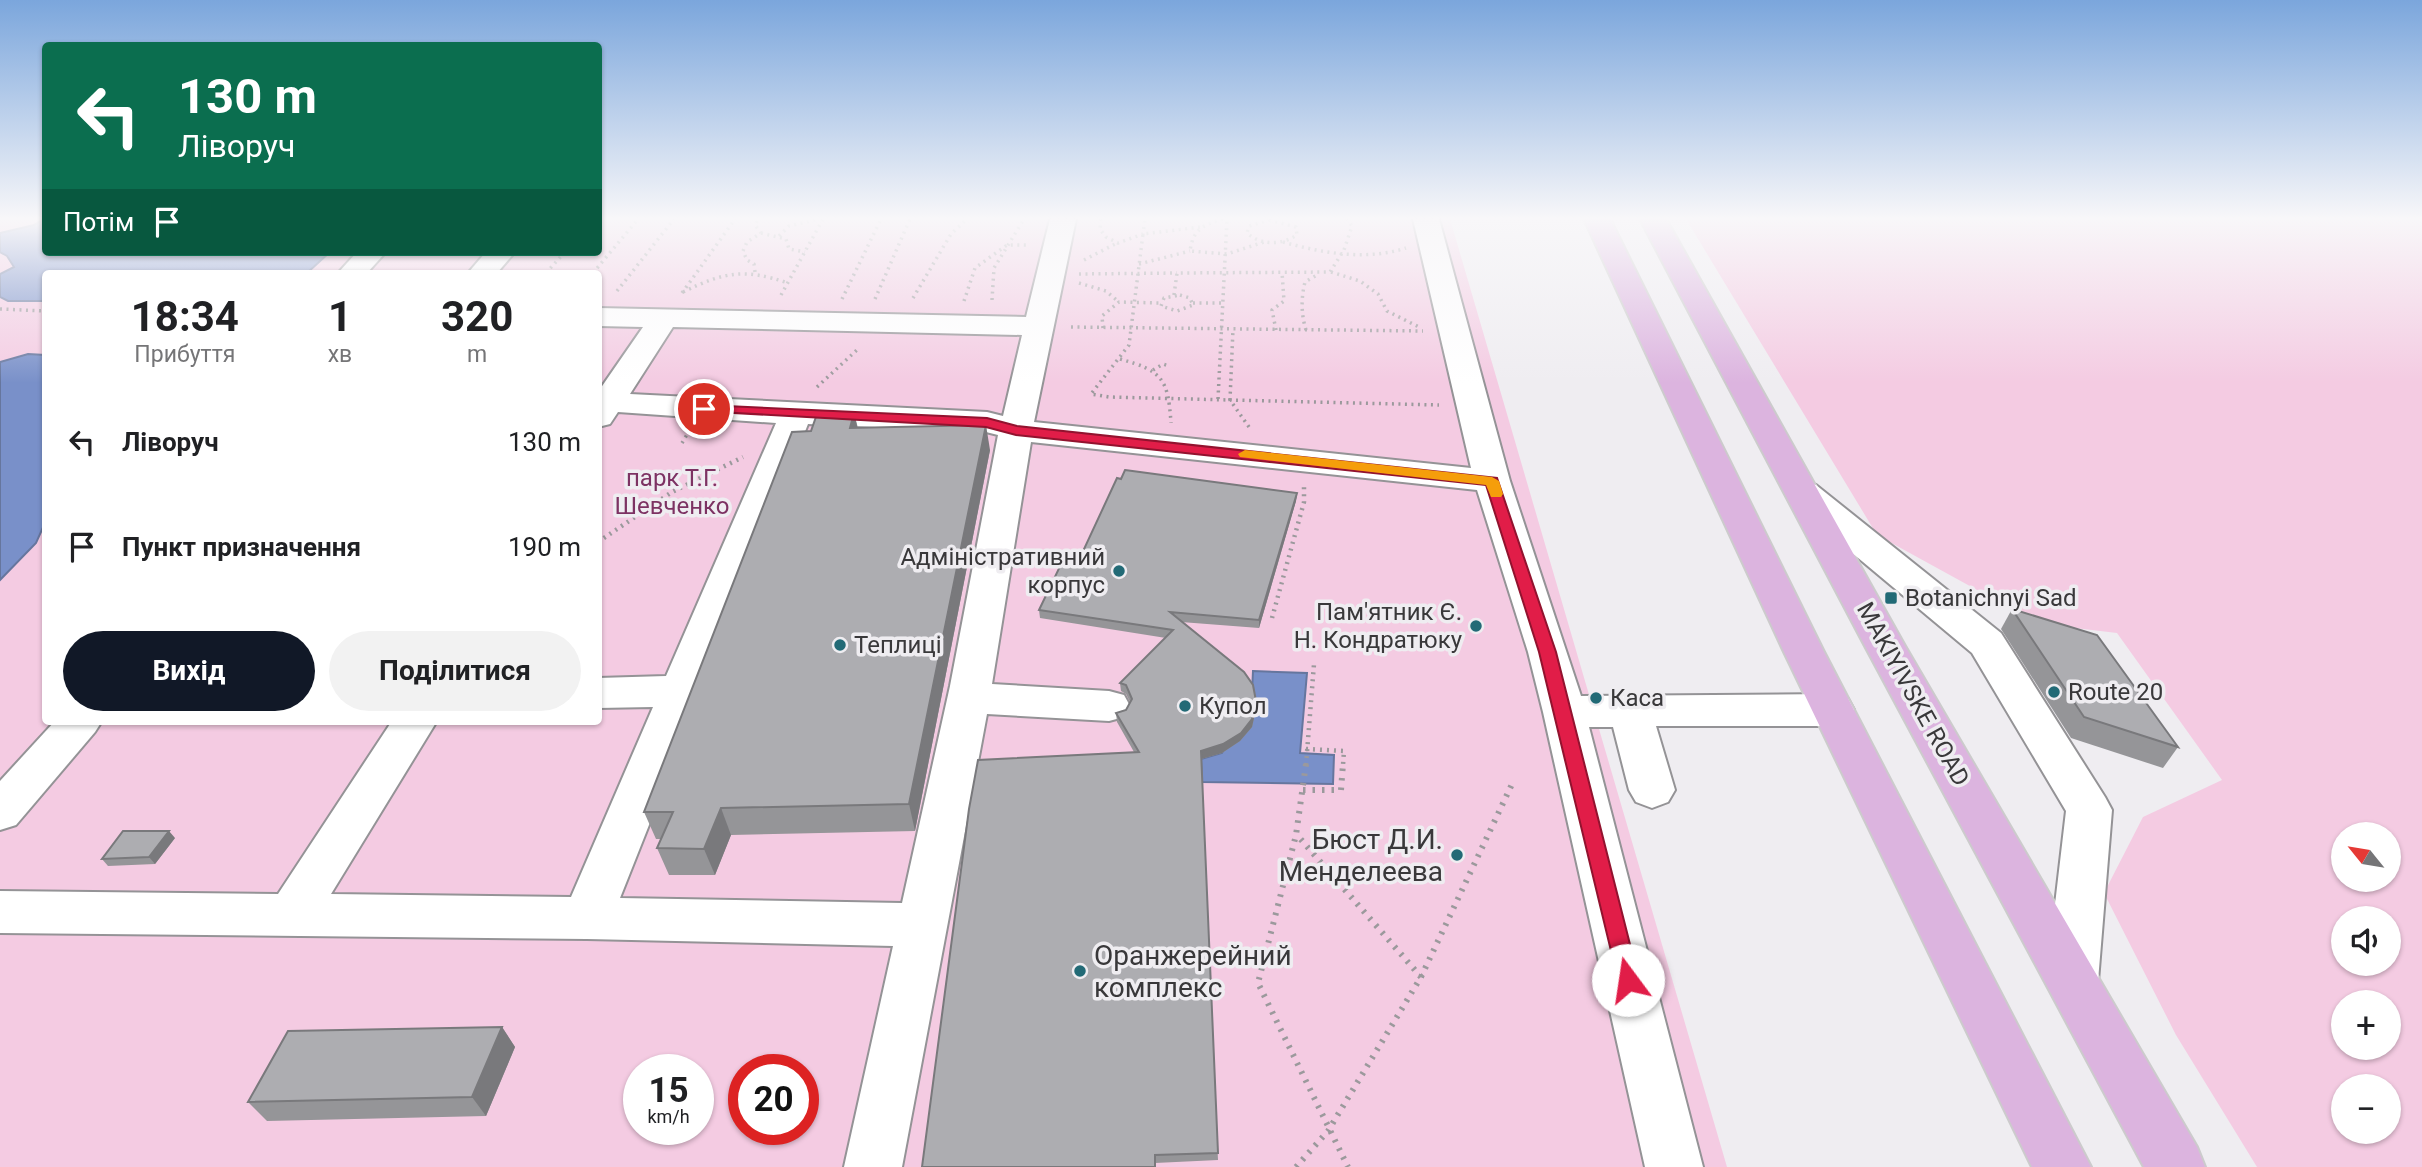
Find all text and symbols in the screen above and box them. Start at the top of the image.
text: 130 m [178,68,317,125]
icon: left [63,70,154,161]
text: Ліворуч [178,127,295,165]
icon: arrive [148,203,186,241]
text: Потім [63,207,134,237]
text: 18:34 [131,292,239,341]
text: 1 [328,292,352,341]
text: 320 [441,292,513,341]
text: Прибуття [134,341,235,368]
text: хв [328,341,352,368]
text: m [467,341,487,368]
pin [674,379,734,439]
icon: arrive [685,390,723,428]
icon: left [63,423,101,461]
text: Ліворуч [122,427,219,457]
text: 130 m [508,427,581,457]
park label: парк Т.Г. Шевченко [614,464,730,520]
icon: arrive [63,528,101,566]
text: Пункт призначення [122,532,361,562]
text: 190 m [508,532,581,562]
place label: Адміністративний корпус [900,543,1105,599]
marker: Адміністративний корпус [1111,563,1127,579]
place label: Botanichnyi Sad [1905,584,2077,612]
marker: Botanichnyi Sad [1883,590,1899,606]
street label: MAKIYIVSKE ROAD [1851,597,1975,791]
place label: Пам'ятник Є. Н. Кондратюку [1294,598,1463,654]
marker: Пам'ятник Є. Н. Кондратюку [1468,618,1484,634]
button: Вихід [63,631,315,711]
button: Поділитися [329,631,581,711]
place label: Теплиці [854,631,942,659]
marker: Теплиці [832,637,848,653]
place label: Route 20 [2068,678,2163,706]
place label: Каса [1610,684,1664,712]
marker: Route 20 [2046,684,2062,700]
marker: Каса [1588,690,1604,706]
place label: Купол [1199,692,1267,720]
marker: Купол [1177,698,1193,714]
north arrow [2331,822,2401,892]
map controls [2331,822,2401,1144]
place label: Бюст Д.И. Менделеева [1279,823,1443,888]
marker: Бюст Д.И. Менделеева [1449,847,1465,863]
button: sound [2331,906,2401,976]
place label: Оранжерейний комплекс [1094,939,1292,1004]
position arrow [1591,943,1665,1017]
marker: Оранжерейний комплекс [1072,963,1088,979]
button: + [2331,990,2401,1060]
speed limit sign: 20 [728,1054,819,1145]
text: 15 [648,1070,689,1111]
button: − [2331,1074,2401,1144]
text: km/h [647,1106,690,1127]

